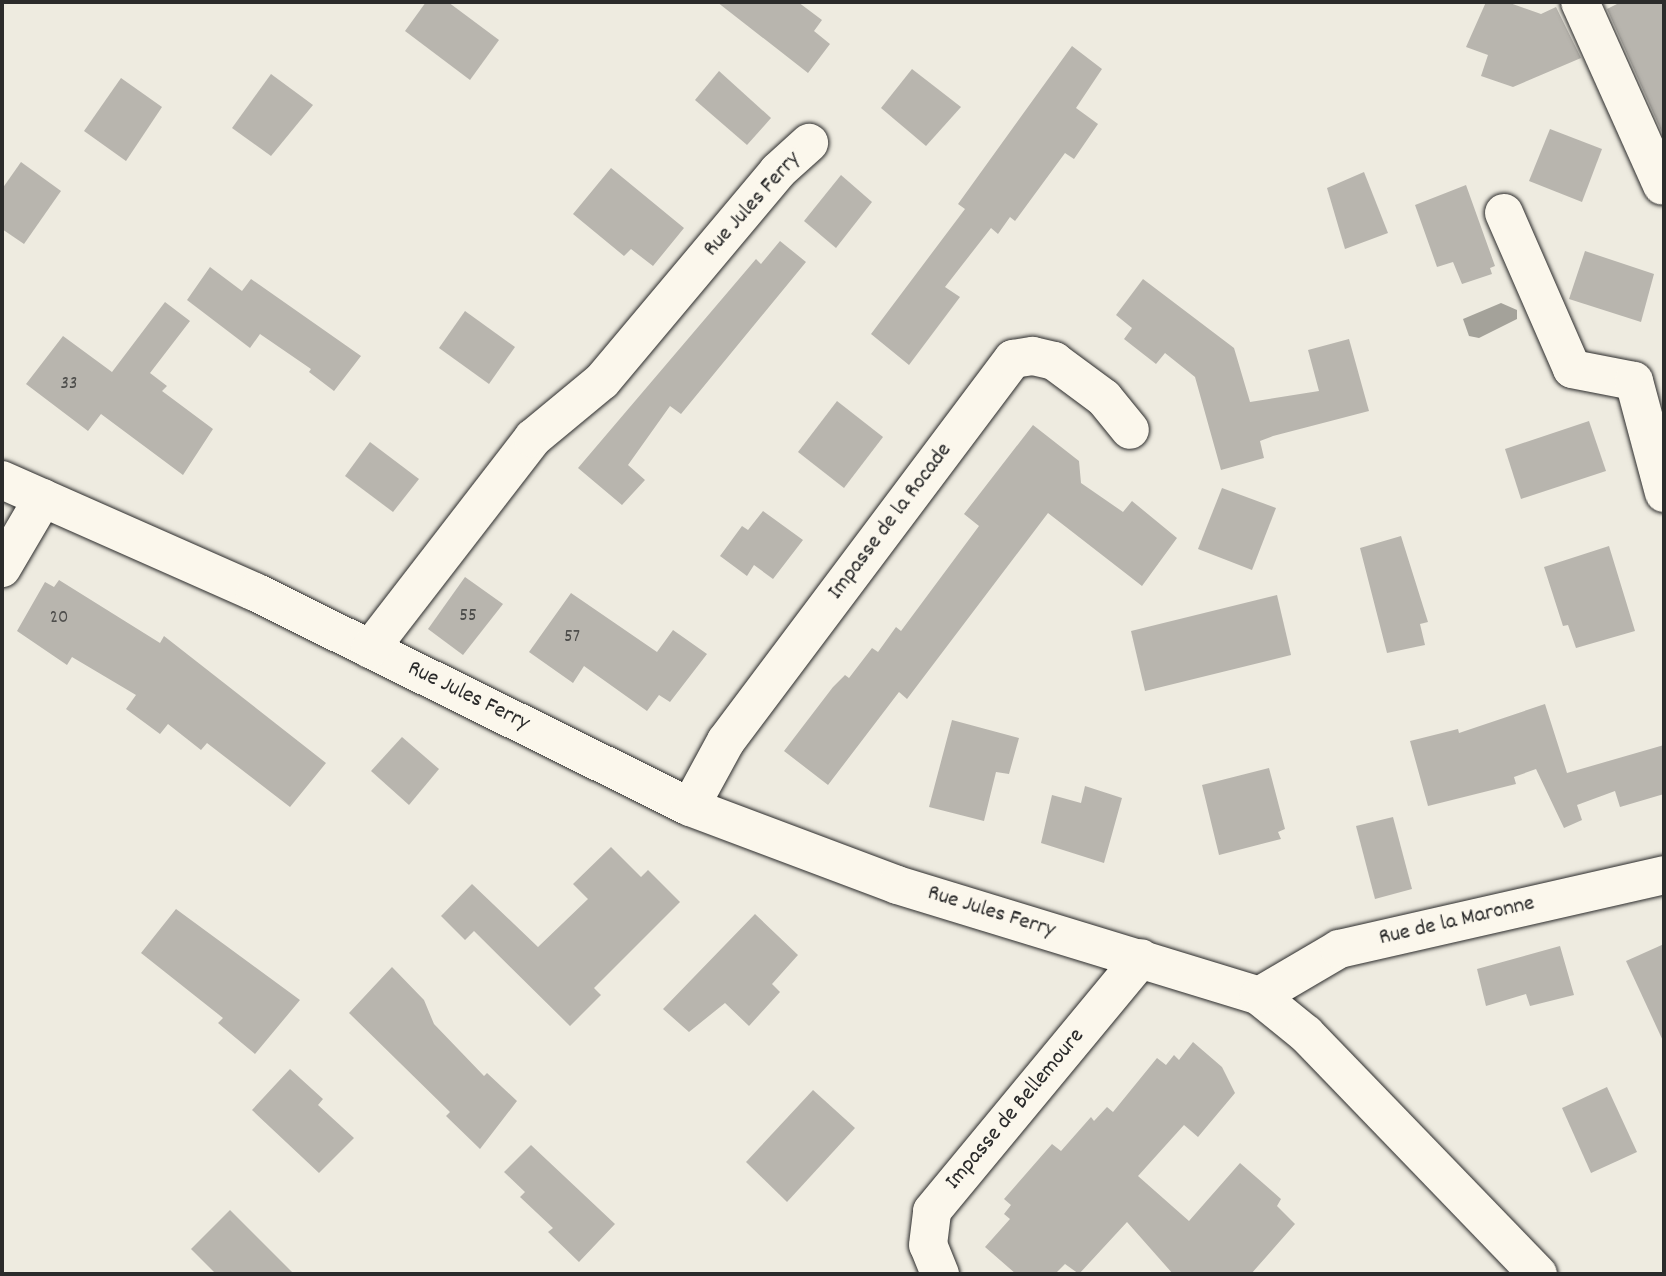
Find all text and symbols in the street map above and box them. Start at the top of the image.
street label: Rue Jules Ferry [699,147,807,263]
house number: 33 [61,374,77,396]
street label: Impasse de la Rocade [823,438,959,606]
house number: 55 [459,606,477,628]
house number: 20 [50,608,68,630]
house number: 57 [564,627,580,649]
street label: Rue Jules Ferry [403,656,533,738]
street label: Rue Jules Ferry [924,880,1058,946]
street label: Rue de la Maronne [1377,891,1537,953]
street label: Impasse de Bellemoure [941,1024,1091,1196]

